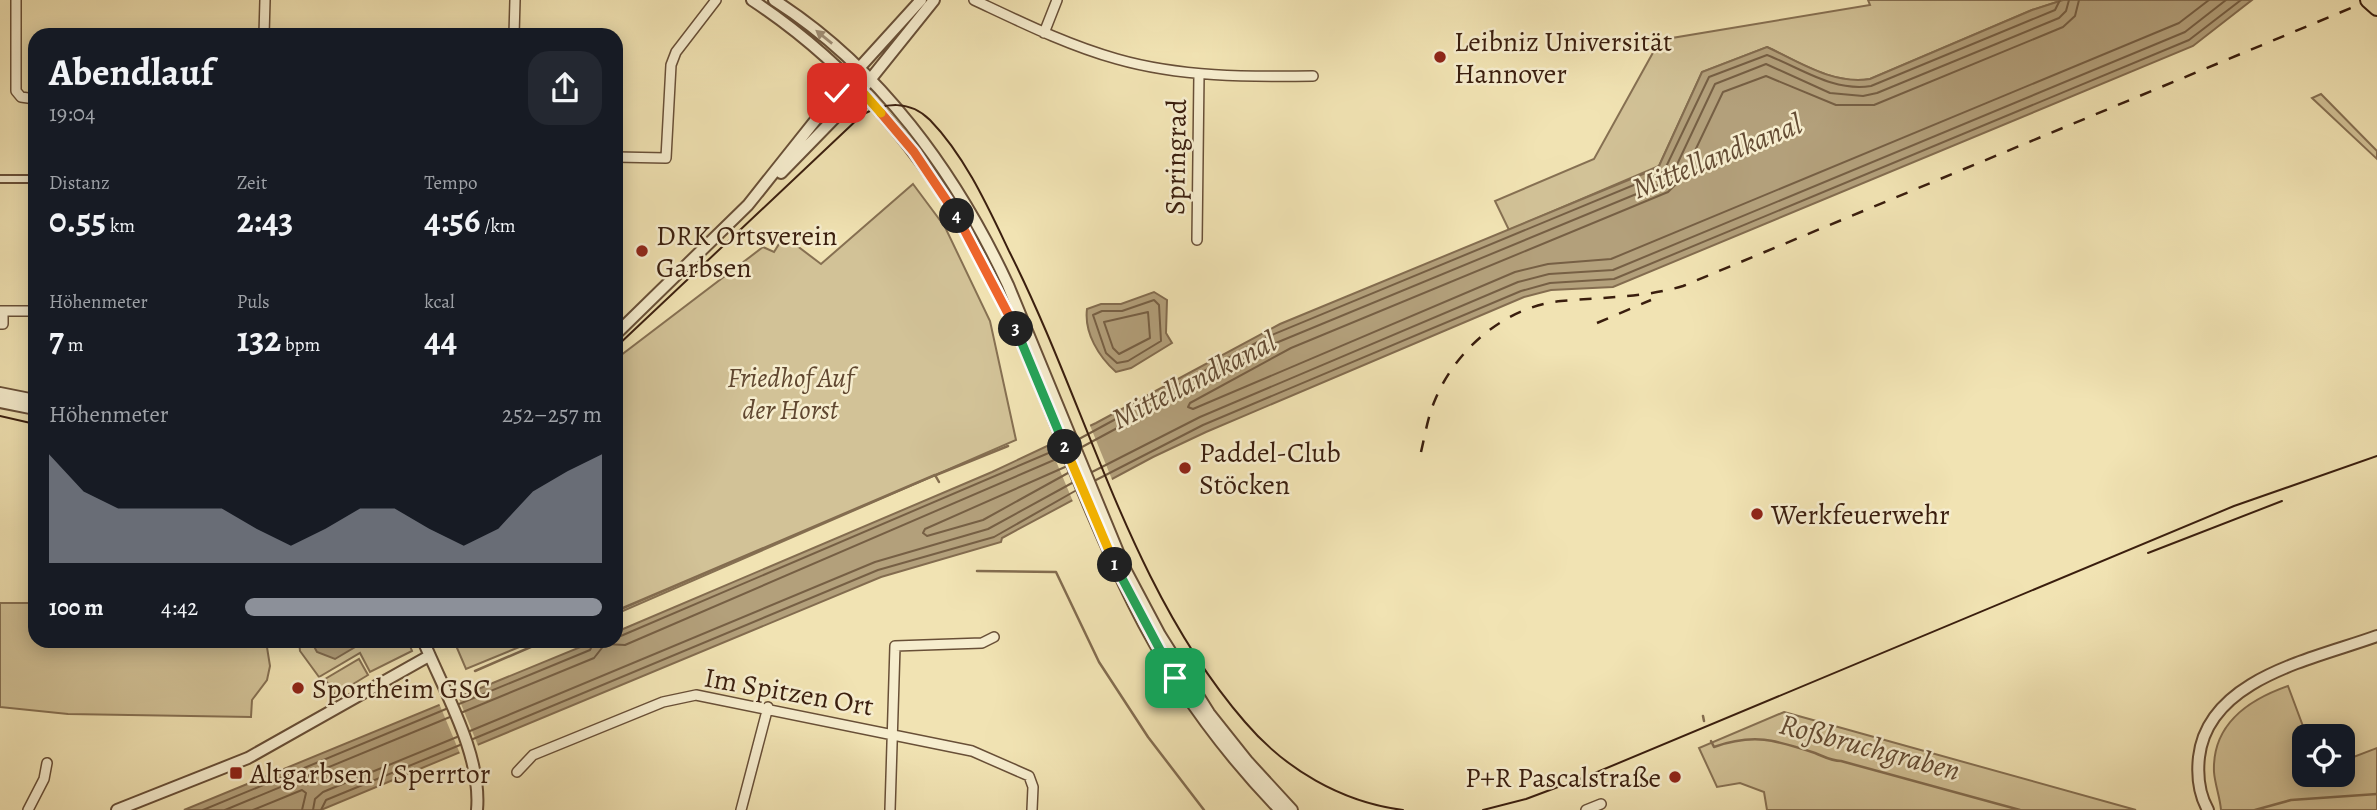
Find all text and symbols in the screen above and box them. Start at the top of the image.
place label: Leibniz Universität Hannover [1454,23,1672,93]
one-way arrow [816,30,833,45]
text: Abendlauf [49,46,213,98]
marker: Leibniz Universität Hannover [1432,49,1448,65]
button: share [528,51,602,125]
pin [807,63,867,123]
icon: check [818,74,856,112]
text: 19:04 [49,98,95,129]
street label: Springrad [1156,98,1196,215]
water label: Mittellandkanal [1626,104,1808,208]
text: Distanz [49,170,110,196]
text: Zeit [237,170,267,196]
text: Tempo [424,170,477,196]
text: 0.55 [49,196,106,244]
text: 2:43 [237,196,293,244]
text: 4:56 [424,196,480,244]
pin: 4 [940,198,974,234]
text: 4 [952,202,961,228]
text: km [106,213,135,239]
text: /km [480,213,516,239]
place label: DRK Ortsverein Garbsen [656,217,837,287]
marker: DRK Ortsverein Garbsen [634,243,650,259]
text: Höhenmeter [49,289,148,315]
text: Puls [237,289,270,315]
text: kcal [424,289,455,315]
pin: 3 [998,312,1034,346]
text: 7 [49,315,64,363]
text: 132 [237,315,281,363]
text: 44 [424,315,457,363]
text: 3 [1011,315,1020,341]
water label: Mittellandkanal [1105,321,1284,439]
text: m [64,332,84,358]
text: bpm [281,332,320,358]
park label: Friedhof Auf der Horst [727,359,859,429]
text: Höhenmeter [49,399,169,430]
text: 252–257 m [502,399,602,430]
pin: 2 [1048,430,1082,464]
text: 2 [1060,433,1069,459]
place label: Paddel-Club Stöcken [1199,434,1341,504]
marker: Paddel-Club Stöcken [1177,460,1193,476]
place label: Werkfeuerwehr [1770,496,1950,534]
marker: Werkfeuerwehr [1749,506,1765,522]
pin: 1 [1098,548,1132,582]
text: 1 [1111,551,1118,577]
text: 100 m [49,592,104,623]
text: 4:42 [161,592,198,623]
pin [1145,648,1205,708]
street label: Im Spitzen Ort [701,658,876,726]
icon: arrive [1156,659,1194,697]
place label: Sportheim GSC [312,670,491,708]
marker: Sportheim GSC [290,680,306,696]
water label: Roßbruchgraben [1775,704,1965,790]
map controls [2292,724,2355,787]
button: locate [2292,724,2355,787]
place label: Altgarbsen / Sperrtor [249,755,491,793]
place label: P+R Pascalstraße [1465,759,1661,797]
marker: Altgarbsen / Sperrtor [228,765,244,781]
marker: P+R Pascalstraße [1667,769,1683,785]

